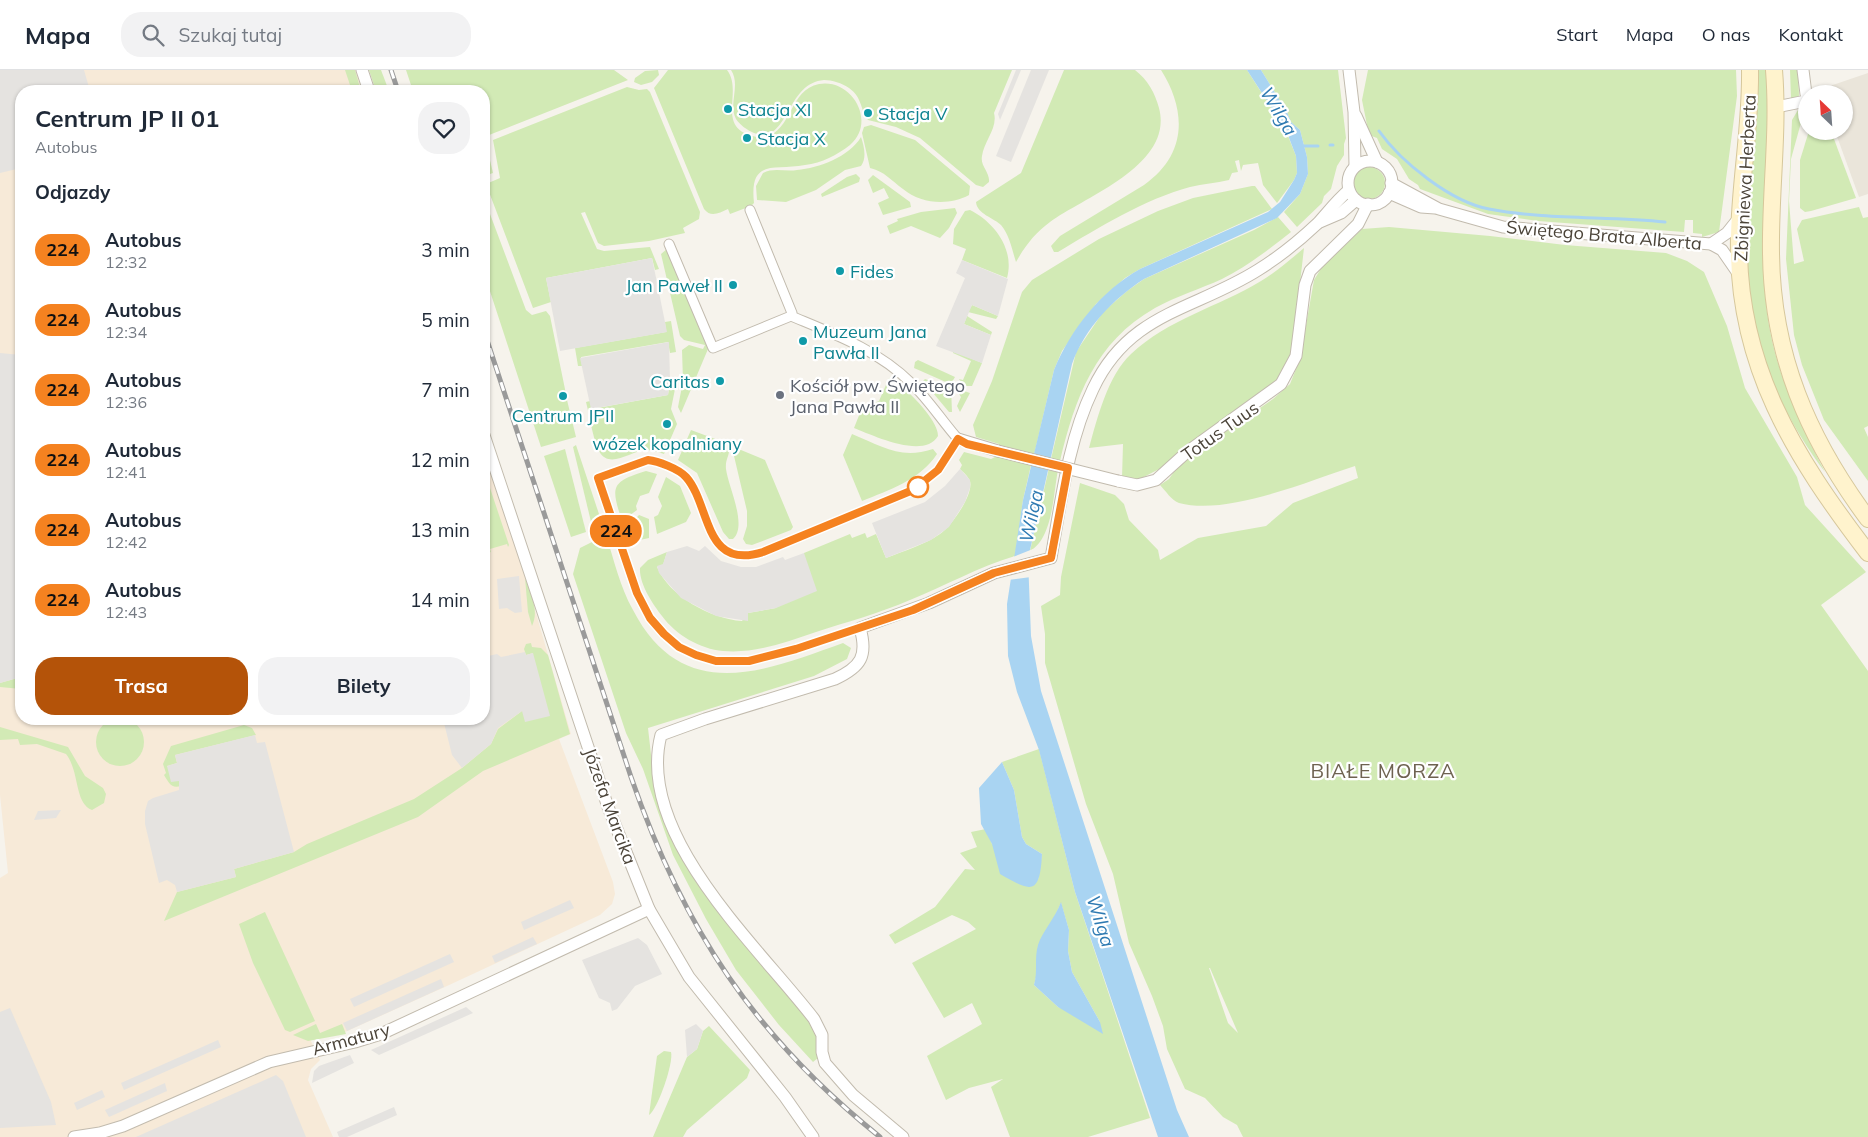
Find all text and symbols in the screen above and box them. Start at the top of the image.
search box [121,12,471,57]
text: Mapa [25,20,91,50]
icon: search [139,21,167,49]
text: Szukaj tutaj [179,23,282,47]
text: Start [1556,23,1598,46]
text: Mapa [1626,23,1674,46]
text: O nas [1702,23,1751,46]
text: Kontakt [1779,23,1843,46]
water label: Wilga [1255,82,1303,140]
north arrow [1798,85,1852,140]
map controls [1798,85,1853,140]
street label: Zbigniewa Herberta [1729,94,1761,262]
place label: Stacja XI [738,98,811,121]
button: heart [418,102,470,154]
place label: Stacja V [878,102,948,125]
text: Centrum JP II 01 [35,103,219,133]
marker: Stacja XI [722,103,734,115]
marker: Stacja V [862,107,874,119]
place label: Stacja X [757,127,826,150]
marker: Stacja X [741,132,753,144]
text: Autobus [35,137,97,157]
text: Odjazdy [35,180,110,204]
street label: Świętego Brata Alberta [1505,215,1703,255]
text: Autobus [105,228,182,252]
text: 224 [46,238,79,261]
text: 3 min [421,238,470,262]
text: 12:32 [105,252,147,272]
place label: Fides [850,260,894,283]
marker: Fides [834,265,846,277]
place label: Jan Paweł II [625,274,723,297]
marker: Jan Paweł II [727,279,739,291]
text: Autobus [105,298,182,322]
text: 224 [46,308,79,331]
text: 5 min [421,308,470,332]
place label: Muzeum Jana Pawła II [813,320,927,364]
text: 12:34 [105,322,147,342]
marker: Muzeum Jana Pawła II [797,335,809,347]
text: Autobus [105,368,182,392]
place label: Caritas [650,370,710,393]
place label: Kościół pw. Świętego Jana Pawła II [790,374,965,418]
marker: Caritas [714,375,726,387]
text: 224 [46,378,79,401]
text: 7 min [421,378,470,402]
marker: Kościół pw. Świętego Jana Pawła II [774,389,786,401]
marker: Centrum JPII [557,390,569,402]
text: 12:36 [105,392,147,412]
street label: Totus Tuus [1177,396,1263,466]
place label: Centrum JPII [512,404,614,427]
marker: wózek kopalniany [661,418,673,430]
place label: wózek kopalniany [592,432,742,455]
text: Autobus [105,438,182,462]
text: 224 [46,448,79,471]
text: 12 min [410,448,470,472]
text: 12:41 [105,462,147,482]
unlabelled marker [907,476,929,498]
water label: Wilga [1014,488,1048,544]
text: Autobus [105,508,182,532]
line badge: 224 [587,515,645,547]
text: 224 [46,518,79,541]
text: 13 min [410,518,470,542]
text: 224 [600,519,632,542]
text: 12:42 [105,532,147,552]
text: Autobus [105,578,182,602]
text: 224 [46,588,79,611]
text: 14 min [410,588,470,612]
text: 12:43 [105,602,147,622]
button: Trasa [35,657,248,715]
button: Bilety [258,657,470,715]
street label: Józefa Marcika [578,745,642,867]
district label: BIAŁE MORZA [1310,758,1456,783]
water label: Wilga [1081,892,1121,950]
street label: Armatury [310,1017,393,1060]

